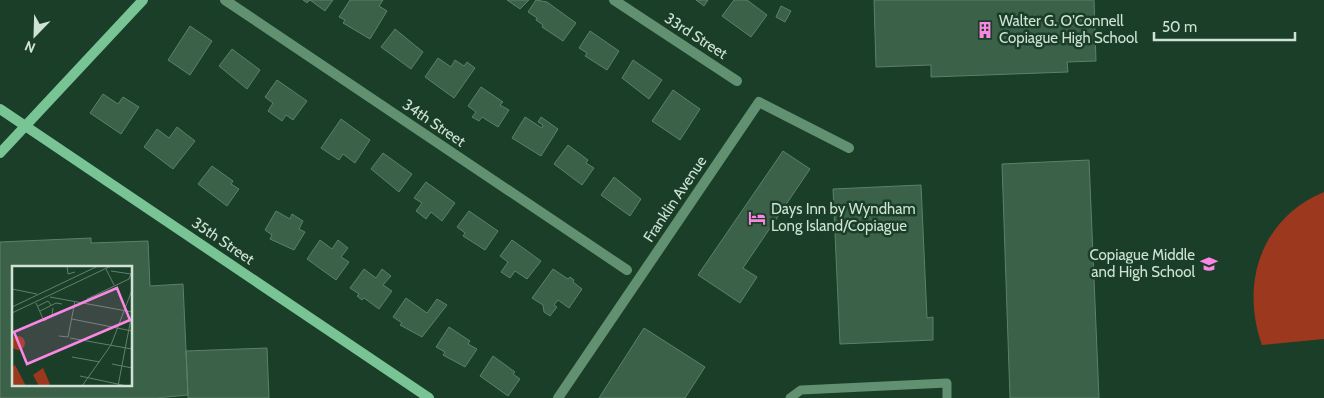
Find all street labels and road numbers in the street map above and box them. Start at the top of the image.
street label: 33rd Street [661,9,731,63]
street label: 34th Street [399,95,469,151]
street label: Franklin Avenue [640,152,711,246]
street label: 35th Street [188,214,258,268]

